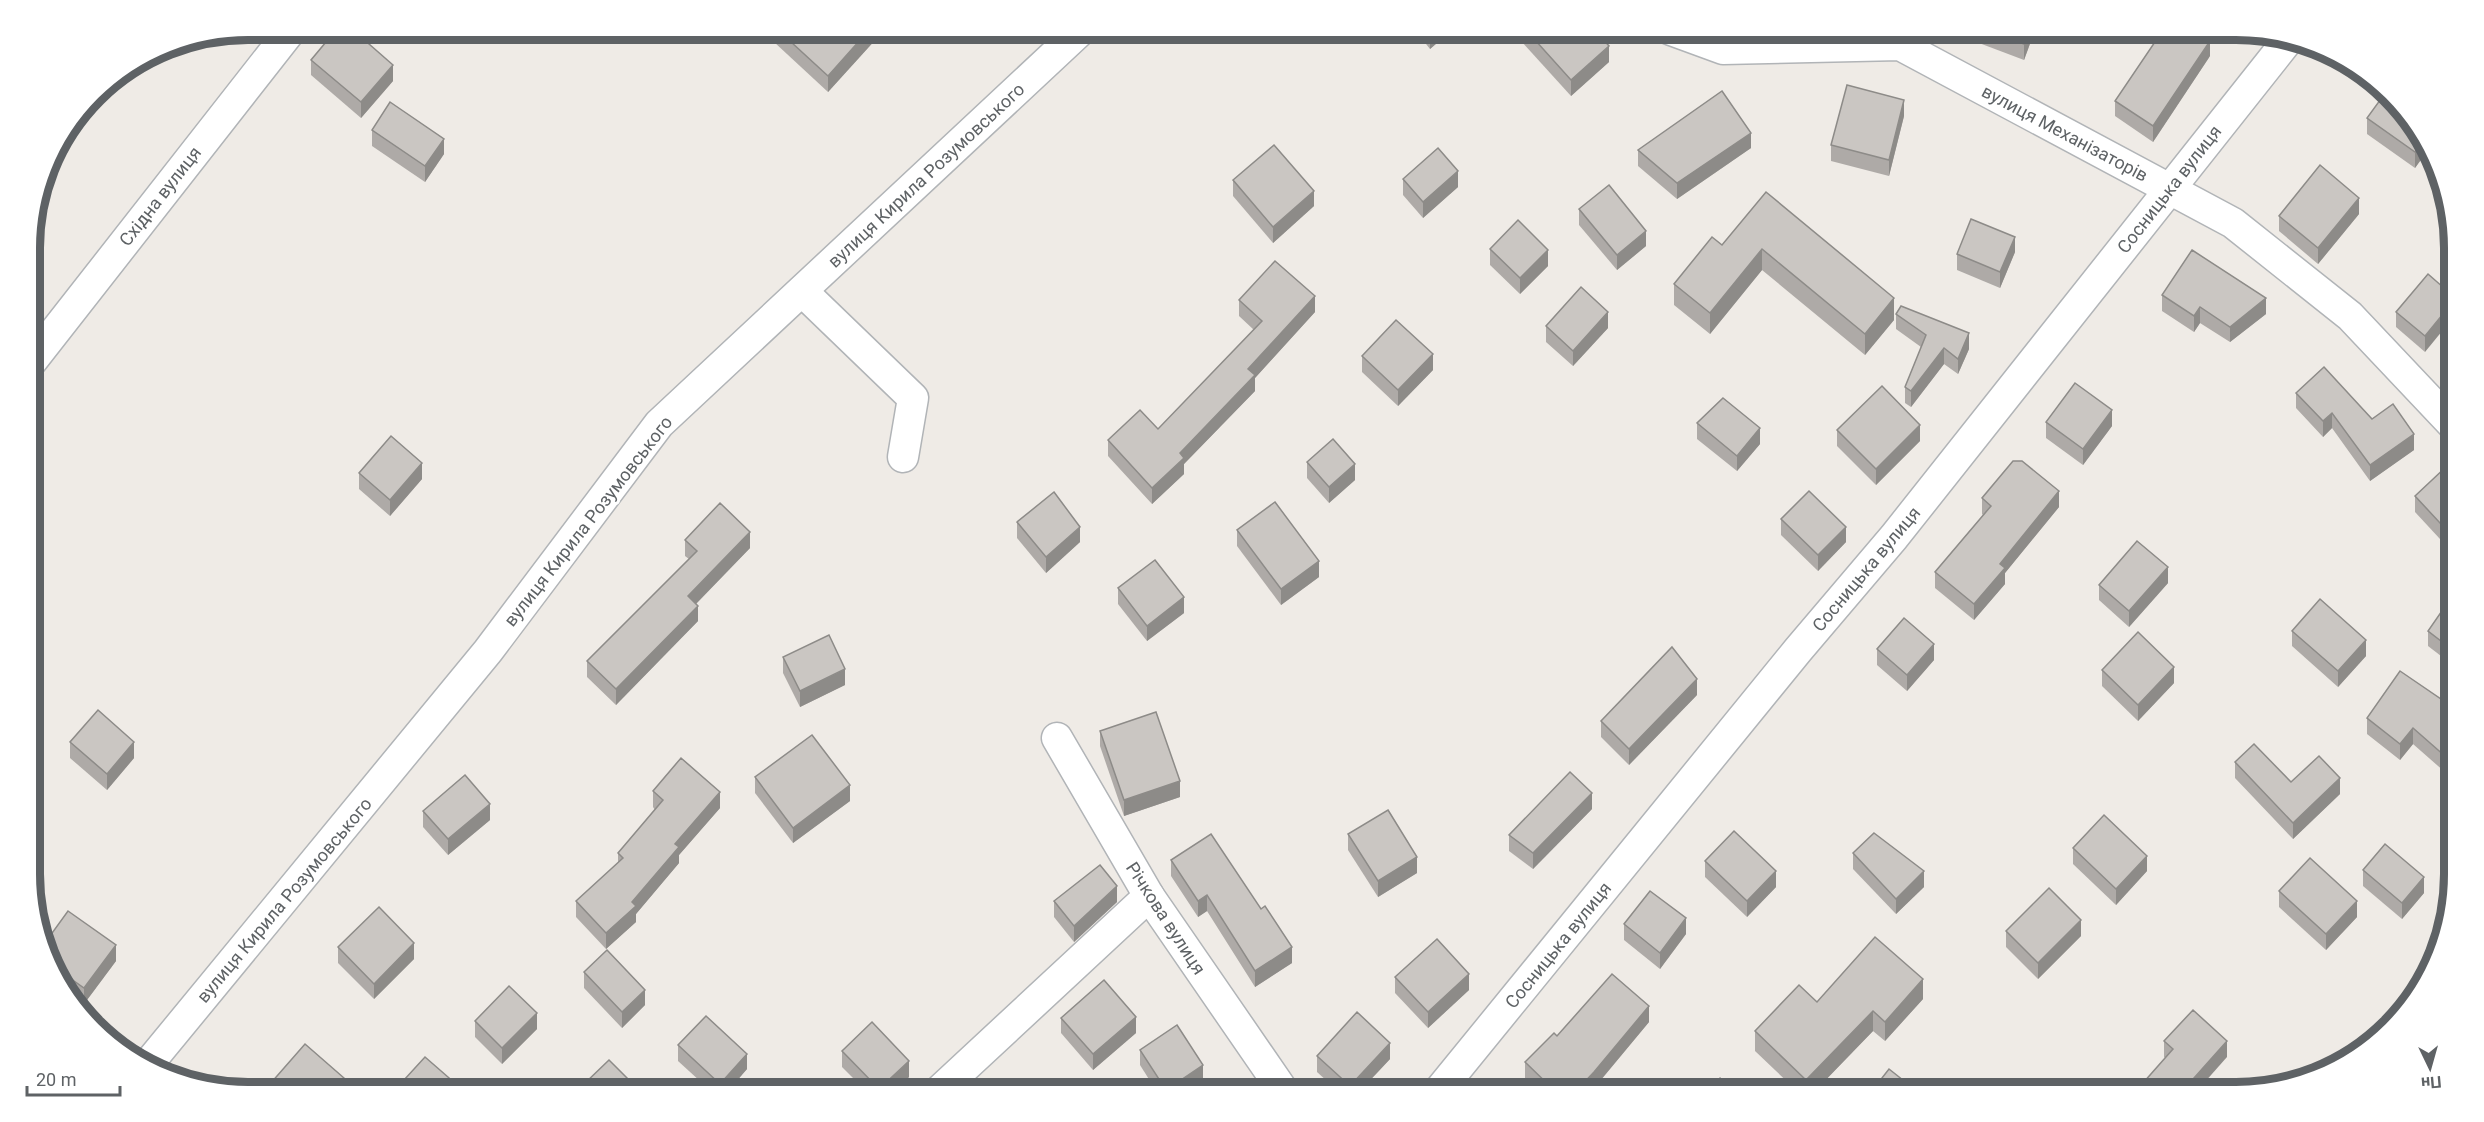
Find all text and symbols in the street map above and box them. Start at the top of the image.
street label: вулиця Кирила Розумовського [823,78,1029,272]
street label: вулиця Механізаторів [1978,80,2152,186]
street label: Сосницька вулиця [2113,121,2225,257]
street label: Східна вулиця [115,142,205,250]
street label: вулиця Кирила Розумовського [499,412,677,630]
street label: Сосницька вулиця [1808,502,1924,636]
street label: вулиця Кирила Розумовського [192,793,376,1007]
street label: Річкова вулиця [1122,858,1210,978]
street label: Сосницька вулиця [1501,878,1615,1012]
north arrow [2400,1038,2460,1098]
scale bar [27,1059,120,1097]
text: 20 m [36,1069,76,1090]
text: Пн [2420,1072,2442,1093]

